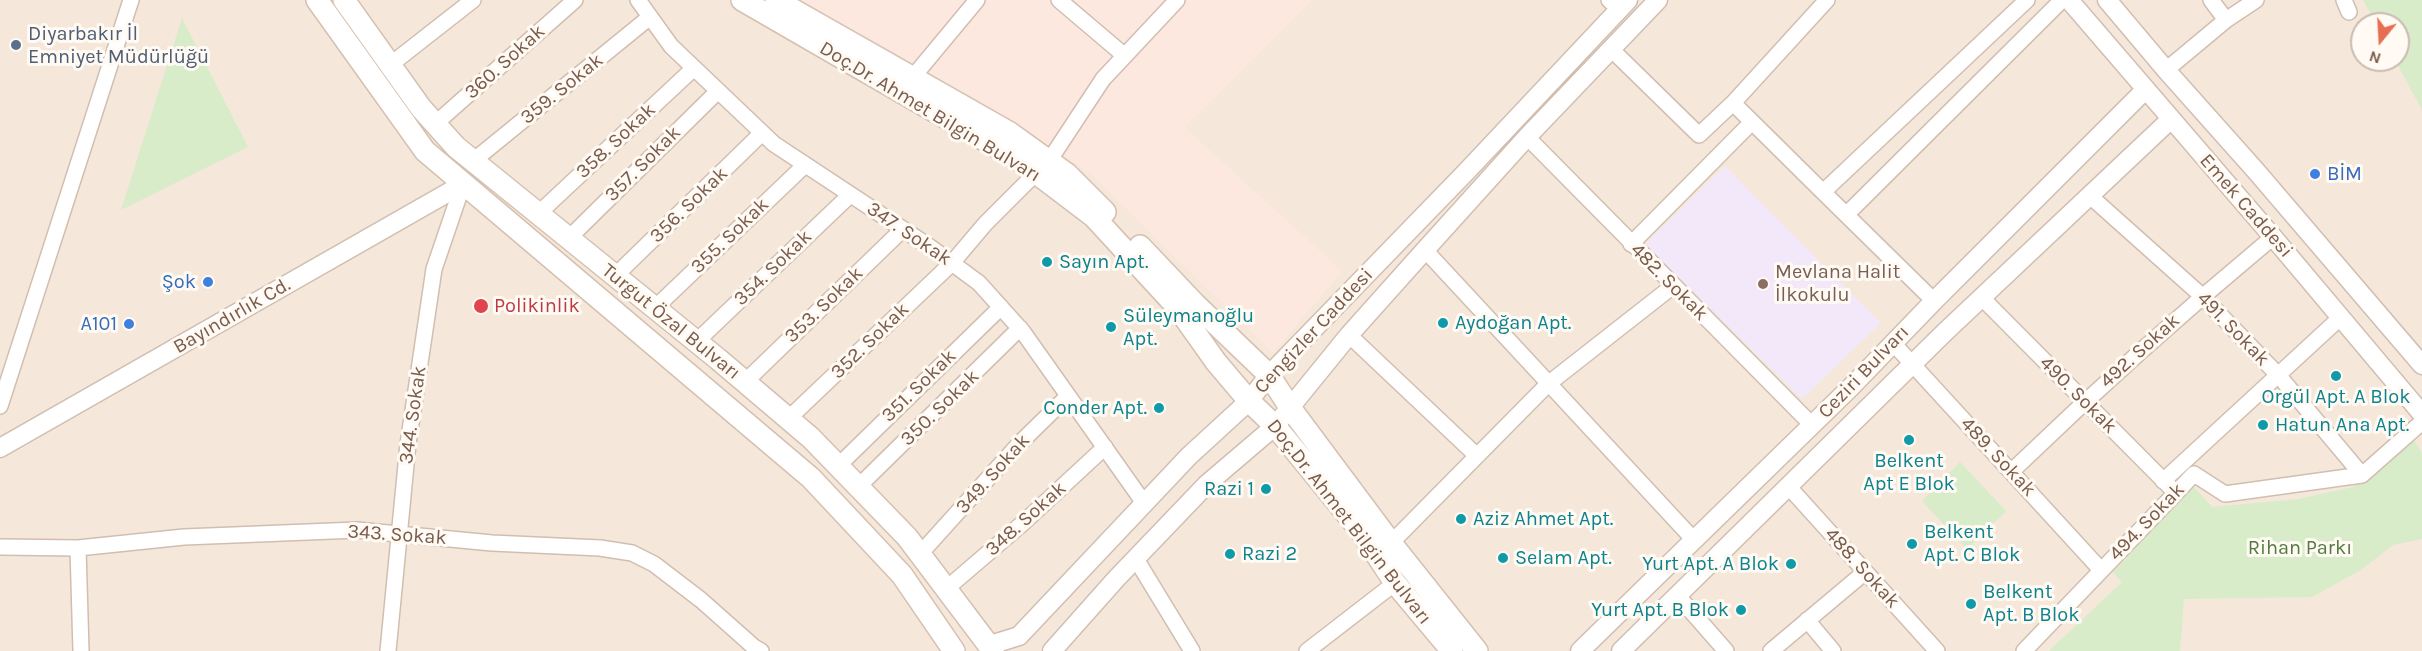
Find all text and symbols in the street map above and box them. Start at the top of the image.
north arrow [2350,12,2410,72]
street label: 360. Sokak [460,20,550,104]
place label: Diyarbakır İl Emniyet Müdürlüğü [28,22,209,69]
street label: Doç.Dr. Ahmet Bilgin Bulvarı [815,36,1045,188]
marker: Diyarbakır İl Emniyet Müdürlüğü [9,38,23,52]
text: N [2367,47,2383,69]
street label: 359. Sokak [516,48,608,130]
street label: 358. Sokak [571,98,661,184]
street label: 357. Sokak [600,121,686,207]
street label: Emek Caddesi [2194,149,2298,263]
street label: 356. Sokak [645,162,733,248]
place label: BİM [2327,162,2362,186]
marker: BİM [2308,167,2322,181]
street label: 355. Sokak [686,193,774,279]
street label: 347. Sokak [862,197,956,271]
street label: 354. Sokak [729,225,817,311]
street label: 482. Sokak [1625,238,1713,326]
place label: Sayın Apt. [1059,250,1148,274]
marker: Sayın Apt. [1040,255,1054,269]
street label: Turgut Özal Bulvarı [597,259,745,385]
place label: Mevlana Halit İlkokulu [1775,260,1900,307]
street label: 353. Sokak [780,262,868,348]
street label: Cengizler Caddesi [1250,263,1378,399]
place label: Şok [162,270,196,294]
street label: Bayındırlık Cd. [169,273,295,359]
marker: Şok [201,275,215,289]
marker: Mevlana Halit İlkokulu [1756,277,1770,291]
street label: 491. Sokak [2192,287,2274,371]
place label: Polikinlik [494,294,580,318]
marker: Polikinlik [472,297,490,315]
street label: 352. Sokak [826,298,914,384]
place label: Süleymanoğlu Apt. [1123,304,1254,351]
street label: 492. Sokak [2095,309,2185,393]
place label: Aydoğan Apt. [1455,311,1571,335]
place label: A101 [80,312,117,336]
marker: Aydoğan Apt. [1436,316,1450,330]
marker: A101 [122,317,136,331]
marker: Süleymanoğlu Apt. [1104,320,1118,334]
street label: Ceziri Bulvarı [1814,320,1914,424]
street label: 351. Sokak [877,345,961,427]
street label: 490. Sokak [2034,351,2122,439]
street label: 344. Sokak [394,364,432,466]
street label: 350. Sokak [896,365,984,451]
marker: Orgül Apt. A Blok [2329,369,2343,383]
place label: Orgül Apt. A Blok [2261,385,2411,409]
place label: Conder Apt. [1043,396,1147,420]
marker: Conder Apt. [1152,401,1166,415]
street label: 489. Sokak [1955,412,2041,502]
place label: Hatun Ana Apt. [2275,413,2409,437]
street label: Doç.Dr. Ahmet Bilgin Bulvarı [1261,415,1437,629]
marker: Hatun Ana Apt. [2256,418,2270,432]
street label: 349. Sokak [951,429,1035,519]
marker: Belkent Apt E Blok [1902,433,1916,447]
place label: Belkent Apt E Blok [1863,449,1955,496]
street label: 348. Sokak [981,477,1071,561]
place label: Razi 1 [1204,477,1254,501]
street label: 494. Sokak [2104,478,2190,566]
marker: Razi 1 [1259,482,1273,496]
place label: Aziz Ahmet Apt. [1473,507,1613,531]
marker: Aziz Ahmet Apt. [1454,512,1468,526]
street label: 343. Sokak [346,520,448,550]
place label: Belkent Apt. C Blok [1924,520,2020,567]
street label: 488. Sokak [1819,523,1905,613]
park label: Rihan Parkı [2248,536,2352,560]
marker: Belkent Apt. C Blok [1905,537,1919,551]
place label: Razi 2 [1242,542,1297,566]
place label: Selam Apt. [1515,546,1612,570]
marker: Razi 2 [1223,547,1237,561]
marker: Selam Apt. [1496,551,1510,565]
place label: Yurt Apt. A Blok [1642,552,1779,576]
marker: Yurt Apt. A Blok [1784,557,1798,571]
place label: Belkent Apt. B Blok [1983,580,2079,627]
marker: Belkent Apt. B Blok [1964,597,1978,611]
place label: Yurt Apt. B Blok [1591,598,1729,622]
marker: Yurt Apt. B Blok [1734,603,1748,617]

